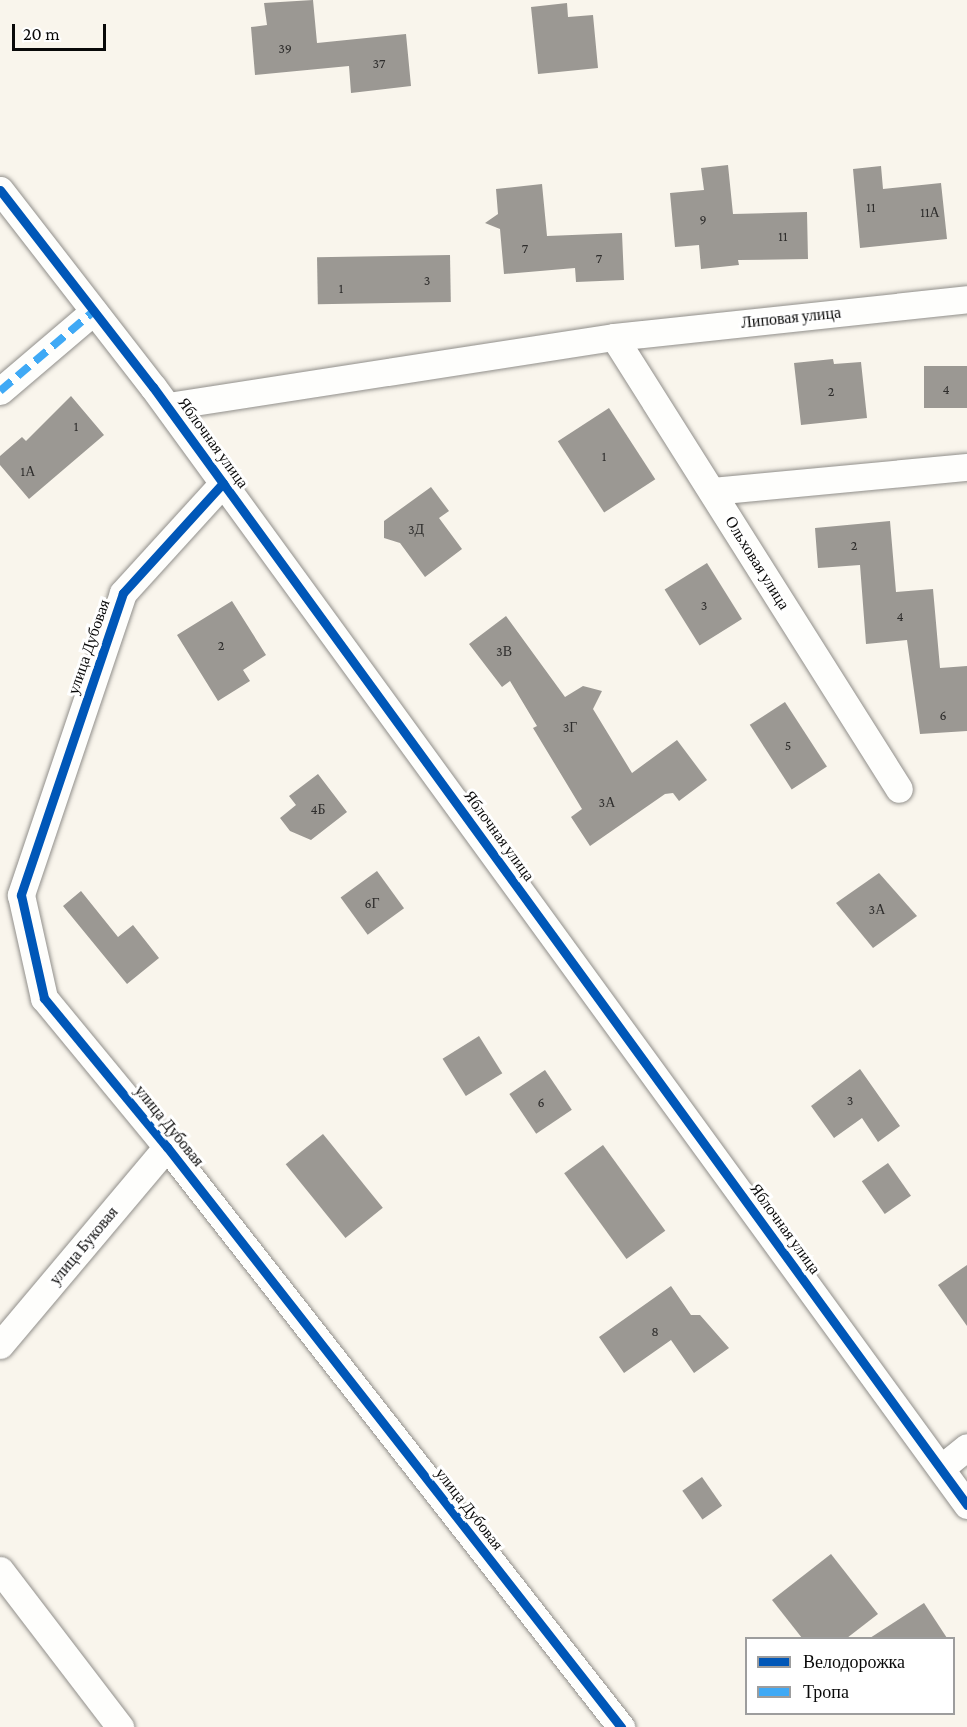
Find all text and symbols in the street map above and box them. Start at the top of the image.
scale bar [15,12,110,50]
text: 20 m [23,24,60,44]
house number: 39 [278,40,292,56]
house number: 37 [373,55,385,71]
house number: 11 [866,199,876,215]
house number: 11А [920,204,940,220]
house number: 9 [699,211,707,227]
house number: 11 [778,228,788,244]
house number: 7 [522,240,528,256]
house number: 7 [596,250,602,266]
house number: 3 [424,272,430,288]
house number: 1 [339,280,343,296]
street label: Липовая улица [740,303,842,333]
house number: 4 [942,381,950,397]
house number: 2 [828,383,834,399]
street label: Яблочная улица [174,394,252,492]
house number: 1 [74,418,78,434]
house number: 1 [602,448,606,464]
house number: 1А [21,463,35,479]
street label: Ольховая улица [721,513,793,613]
house number: 3Д [408,521,424,537]
house number: 2 [851,537,857,553]
street label: улица Дубовая [64,597,114,697]
house number: 3 [701,597,707,613]
house number: 4 [896,608,904,624]
house number: 2 [218,637,224,653]
house number: 3В [496,643,512,659]
house number: 6 [939,707,947,723]
house number: 3Г [563,719,577,735]
house number: 5 [785,737,791,753]
street label: Яблочная улица [460,787,538,885]
house number: 3А [599,794,615,810]
house number: 4Б [310,801,326,817]
house number: 6Г [364,895,380,911]
house number: 3А [869,901,885,917]
street label: улица Дубовая [130,1081,208,1171]
house number: 3 [847,1092,853,1108]
house number: 6 [537,1094,545,1110]
street label: Яблочная улица [746,1180,824,1278]
street label: улица Буковая [46,1203,122,1289]
house number: 8 [651,1323,659,1339]
street label: улица Дубовая [431,1464,507,1554]
legend [745,1637,955,1715]
text: Велодорожка [803,1652,905,1672]
text: Тропа [803,1682,849,1702]

